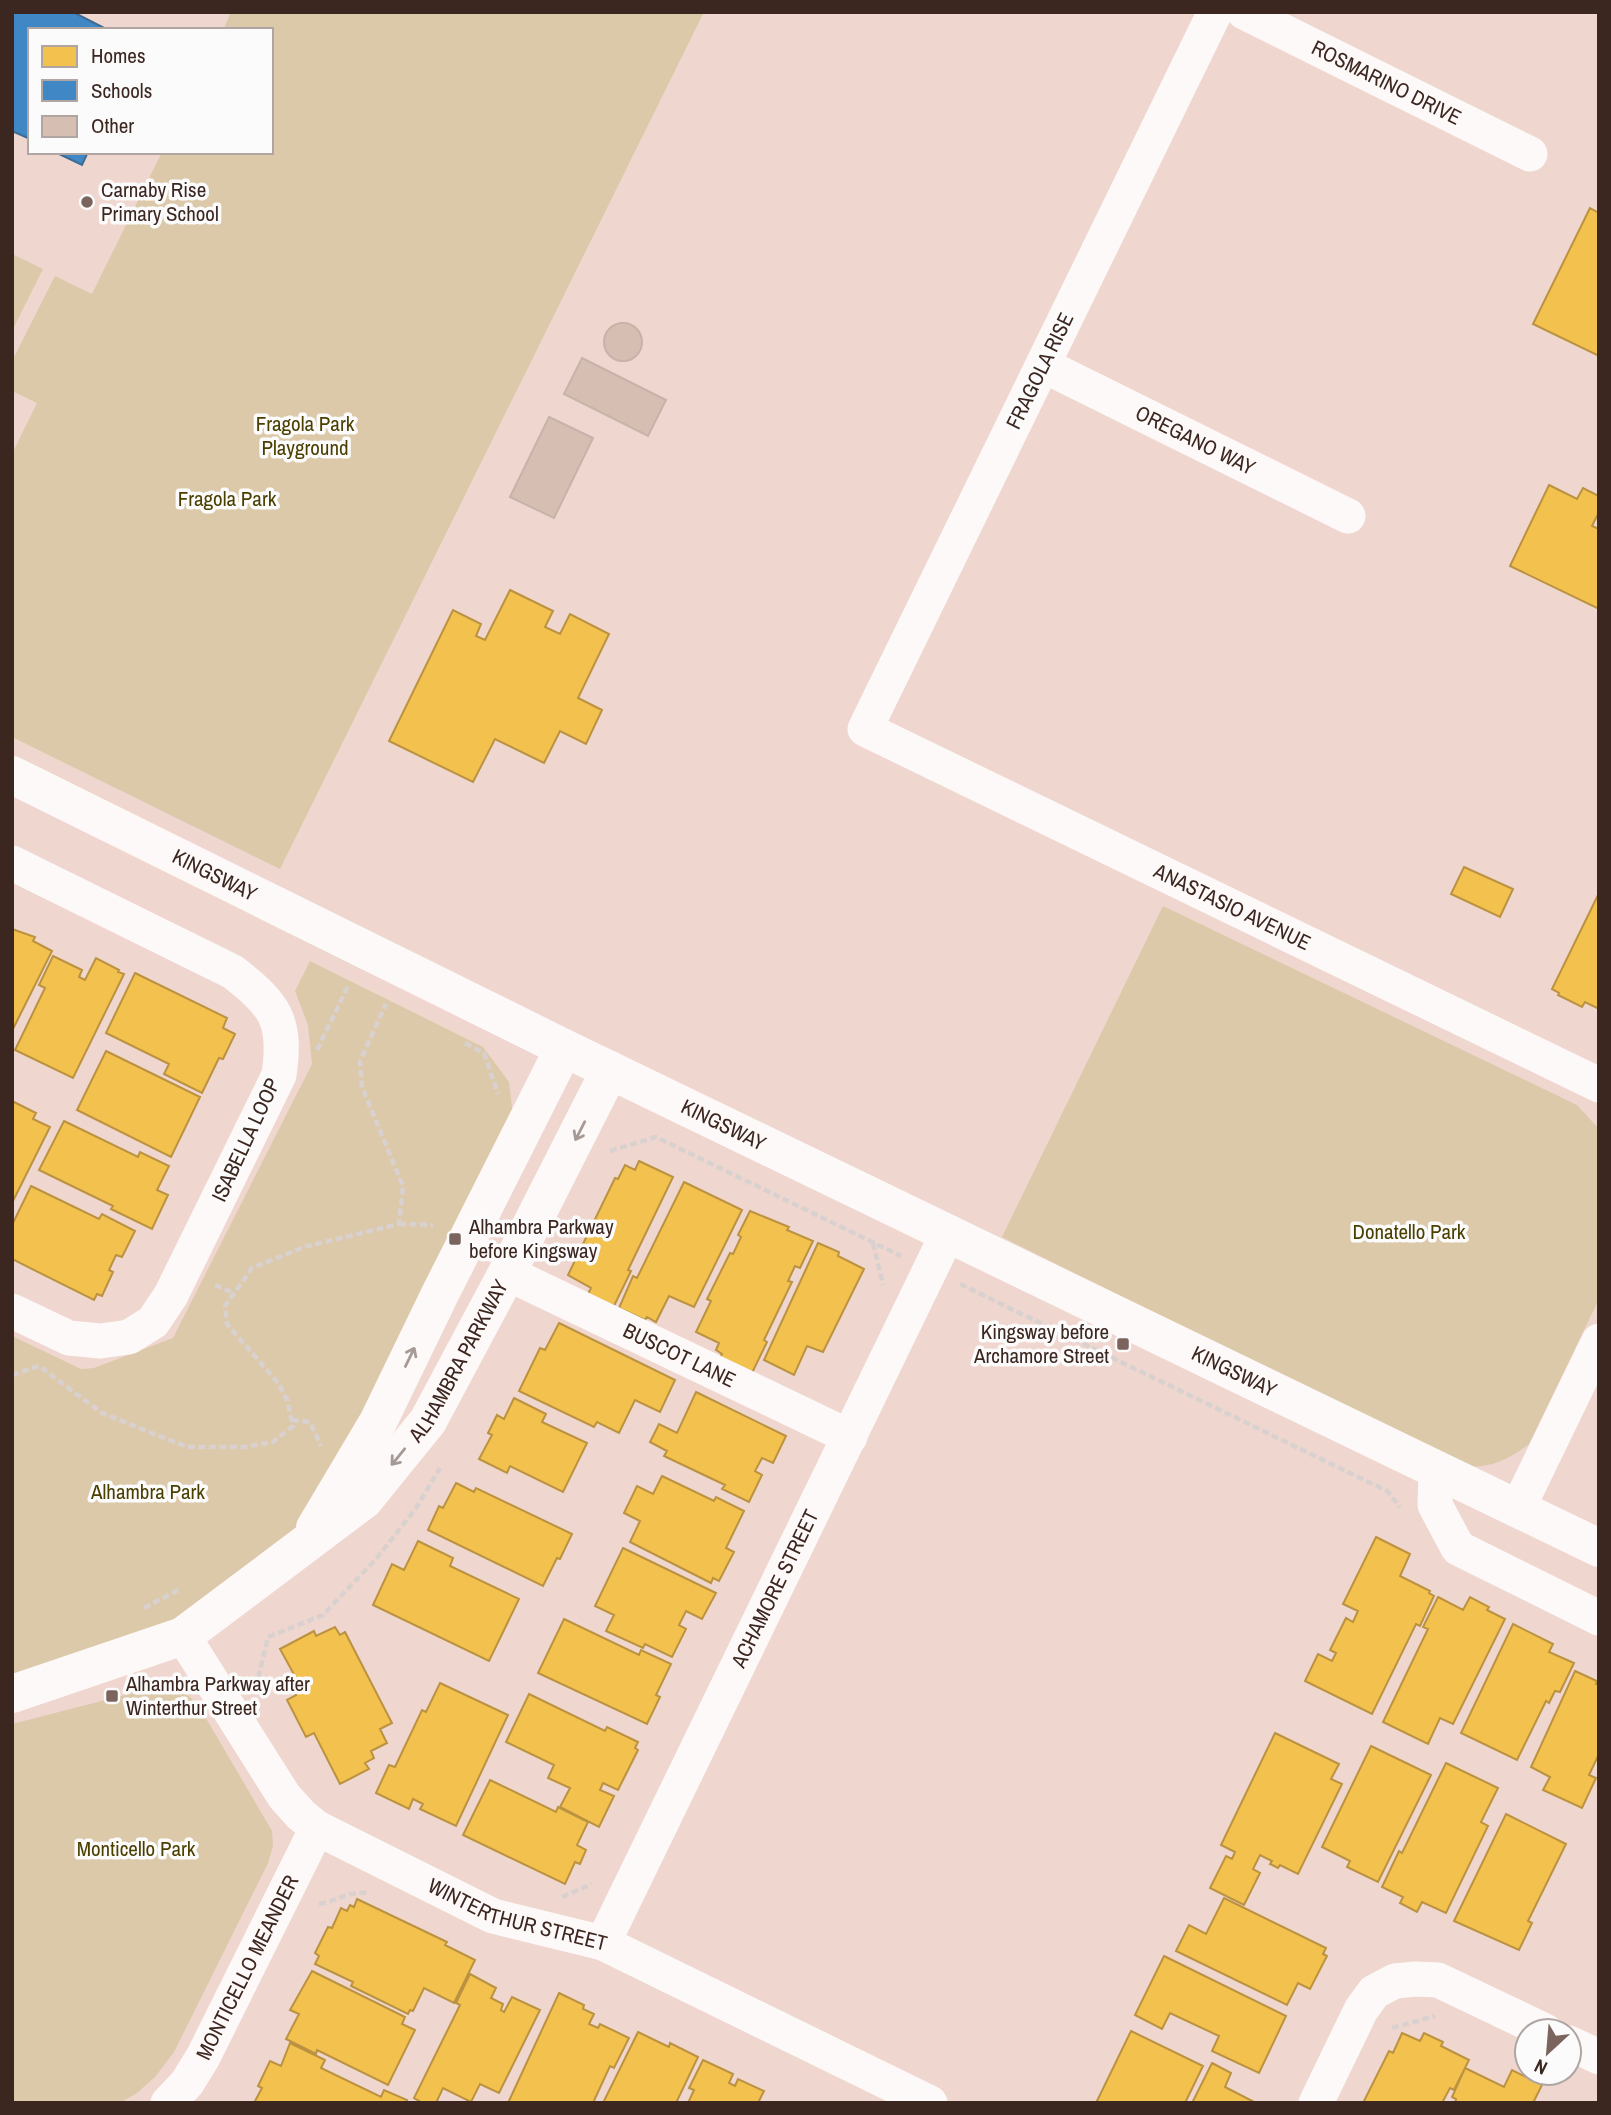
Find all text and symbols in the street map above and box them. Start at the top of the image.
legend [28,28,273,154]
street label: ROSMARINO DRIVE [1307,33,1466,132]
text: Homes [91,41,146,70]
text: Schools [91,76,152,105]
text: Other [91,111,134,140]
place label: Carnaby Rise Primary School [101,175,219,228]
marker: Carnaby Rise Primary School [79,194,95,210]
street label: FRAGOLA RISE [999,308,1080,434]
street label: OREGANO WAY [1131,398,1261,482]
park label: Fragola Park Playground [256,409,355,462]
park label: Fragola Park [178,484,277,513]
street label: KINGSWAY [168,842,262,908]
street label: ANASTASIO AVENUE [1148,856,1316,957]
street label: ISABELLA LOOP [204,1073,287,1206]
street label: KINGSWAY [676,1092,771,1158]
one-way arrow [572,1120,586,1141]
place label: Alhambra Parkway before Kingsway [468,1212,614,1265]
park label: Donatello Park [1353,1217,1466,1246]
marker: Alhambra Parkway before Kingsway [447,1231,463,1247]
street label: ALHAMBRA PARKWAY [401,1274,515,1449]
street label: BUSCOT LANE [619,1316,741,1394]
place label: Kingsway before Archamore Street [973,1317,1109,1370]
marker: Kingsway before Archamore Street [1115,1336,1131,1352]
street label: KINGSWAY [1187,1338,1282,1404]
one-way arrow [403,1347,417,1368]
one-way arrow [391,1448,406,1466]
park label: Alhambra Park [90,1477,205,1506]
street label: ACHAMORE STREET [724,1504,826,1673]
place label: Alhambra Parkway after Winterthur Street [125,1669,310,1722]
marker: Alhambra Parkway after Winterthur Street [104,1688,120,1704]
park label: Monticello Park [77,1834,196,1863]
street label: MONTICELLO MEANDER [189,1870,305,2065]
street label: WINTERTHUR STREET [423,1871,611,1958]
north arrow [1513,2017,1583,2087]
text: N [1530,2053,1551,2081]

